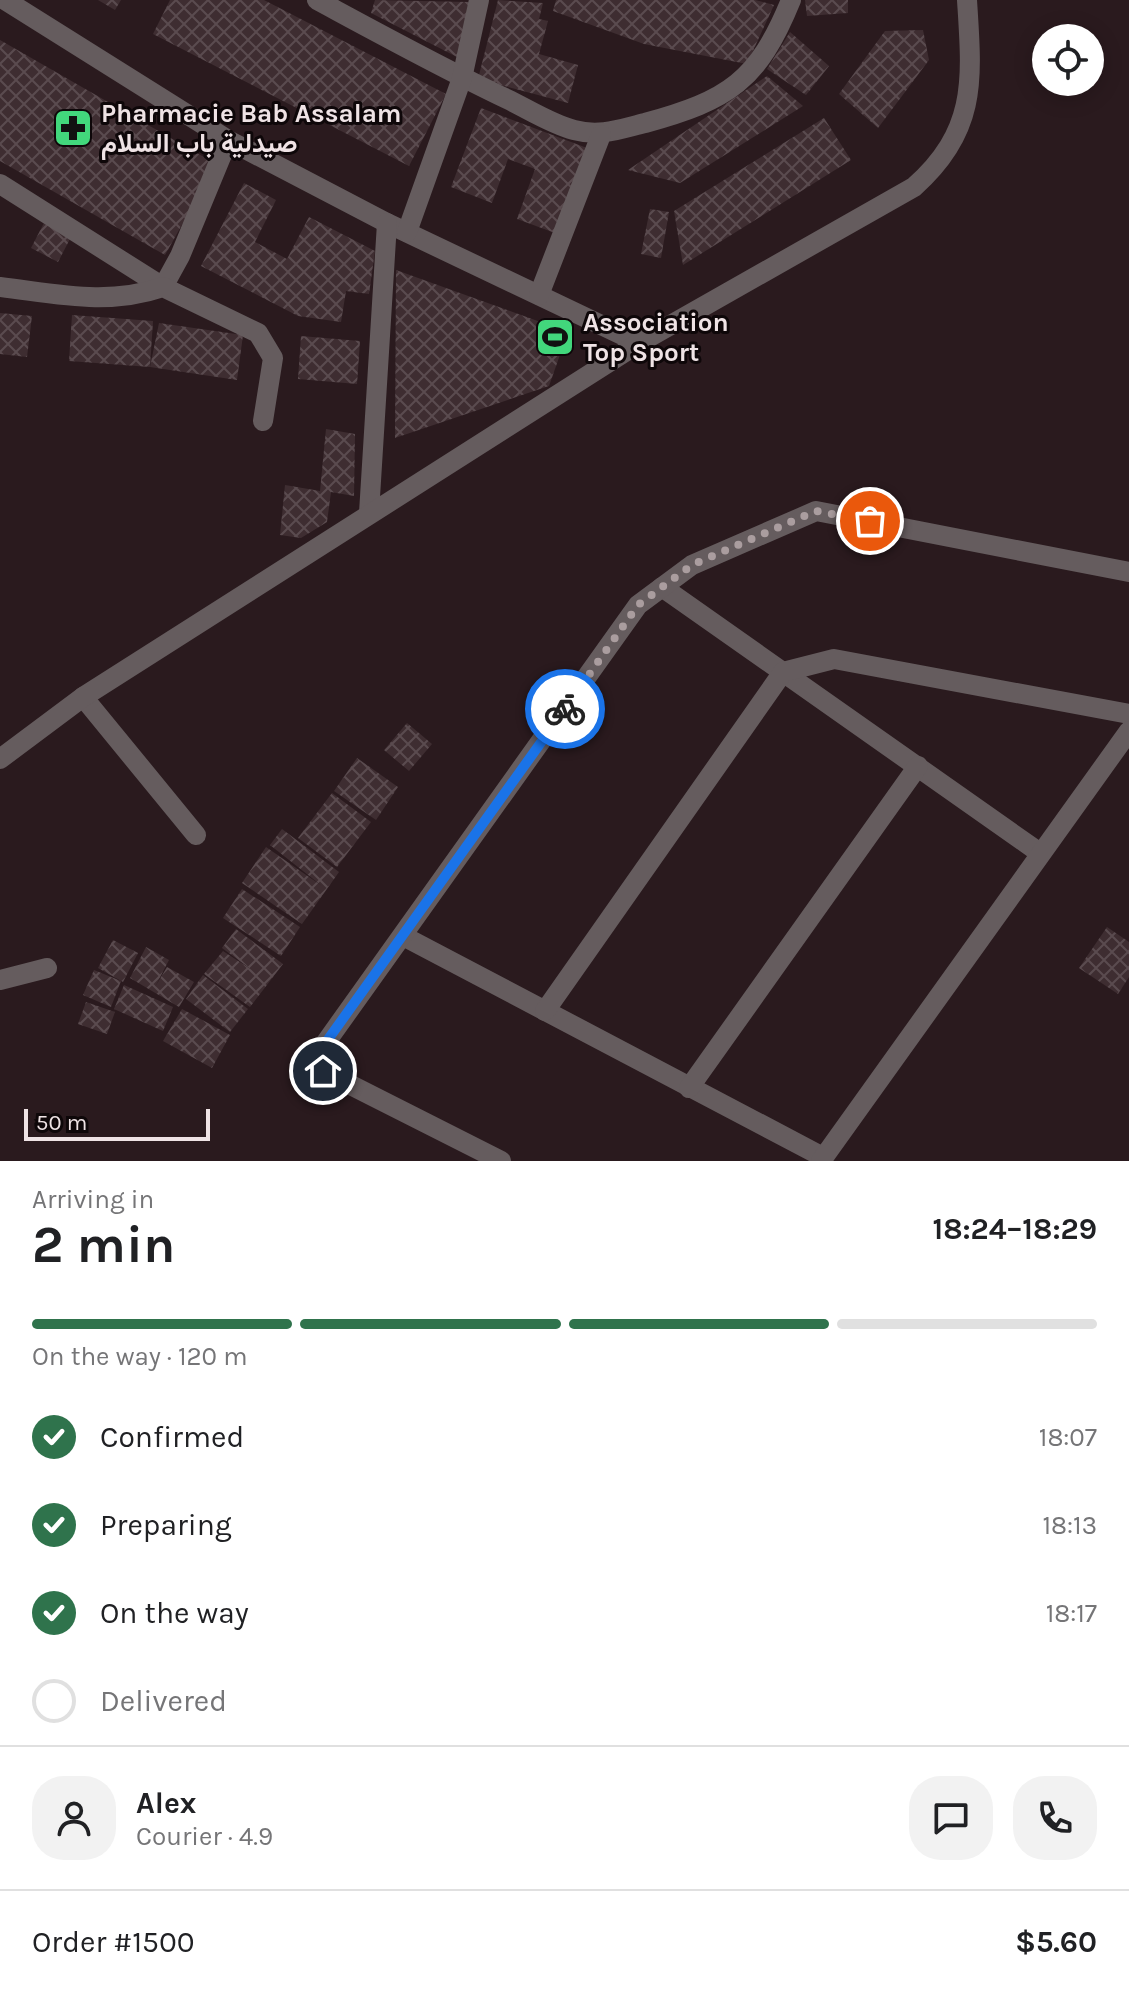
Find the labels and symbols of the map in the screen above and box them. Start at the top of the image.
place label: Pharmacie Bab Assalam صيدلية باب السلام [101,98,402,160]
pharmacy icon: Pharmacie Bab Assalam صيدلية باب السلام [52,107,94,149]
place label: Association Top Sport [583,307,729,368]
sports icon: Association Top Sport [534,316,576,358]
pin [836,487,904,555]
courier [525,669,605,749]
pin [289,1037,357,1105]
scale bar [24,1105,210,1141]

